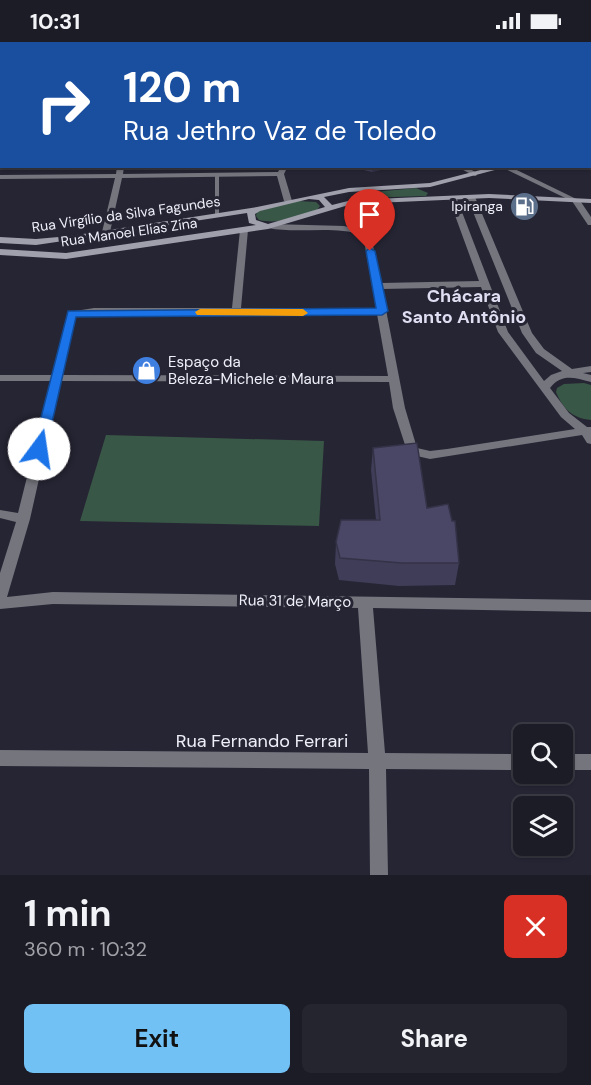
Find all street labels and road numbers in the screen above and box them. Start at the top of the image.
street label: Rua Virgílio da Silva Fagundes [31,192,221,236]
street label: Rua Manoel Elias Zina [60,214,198,250]
street label: Rua 31 de Março [239,590,351,612]
street label: Rua Fernando Ferrari [176,729,348,753]

